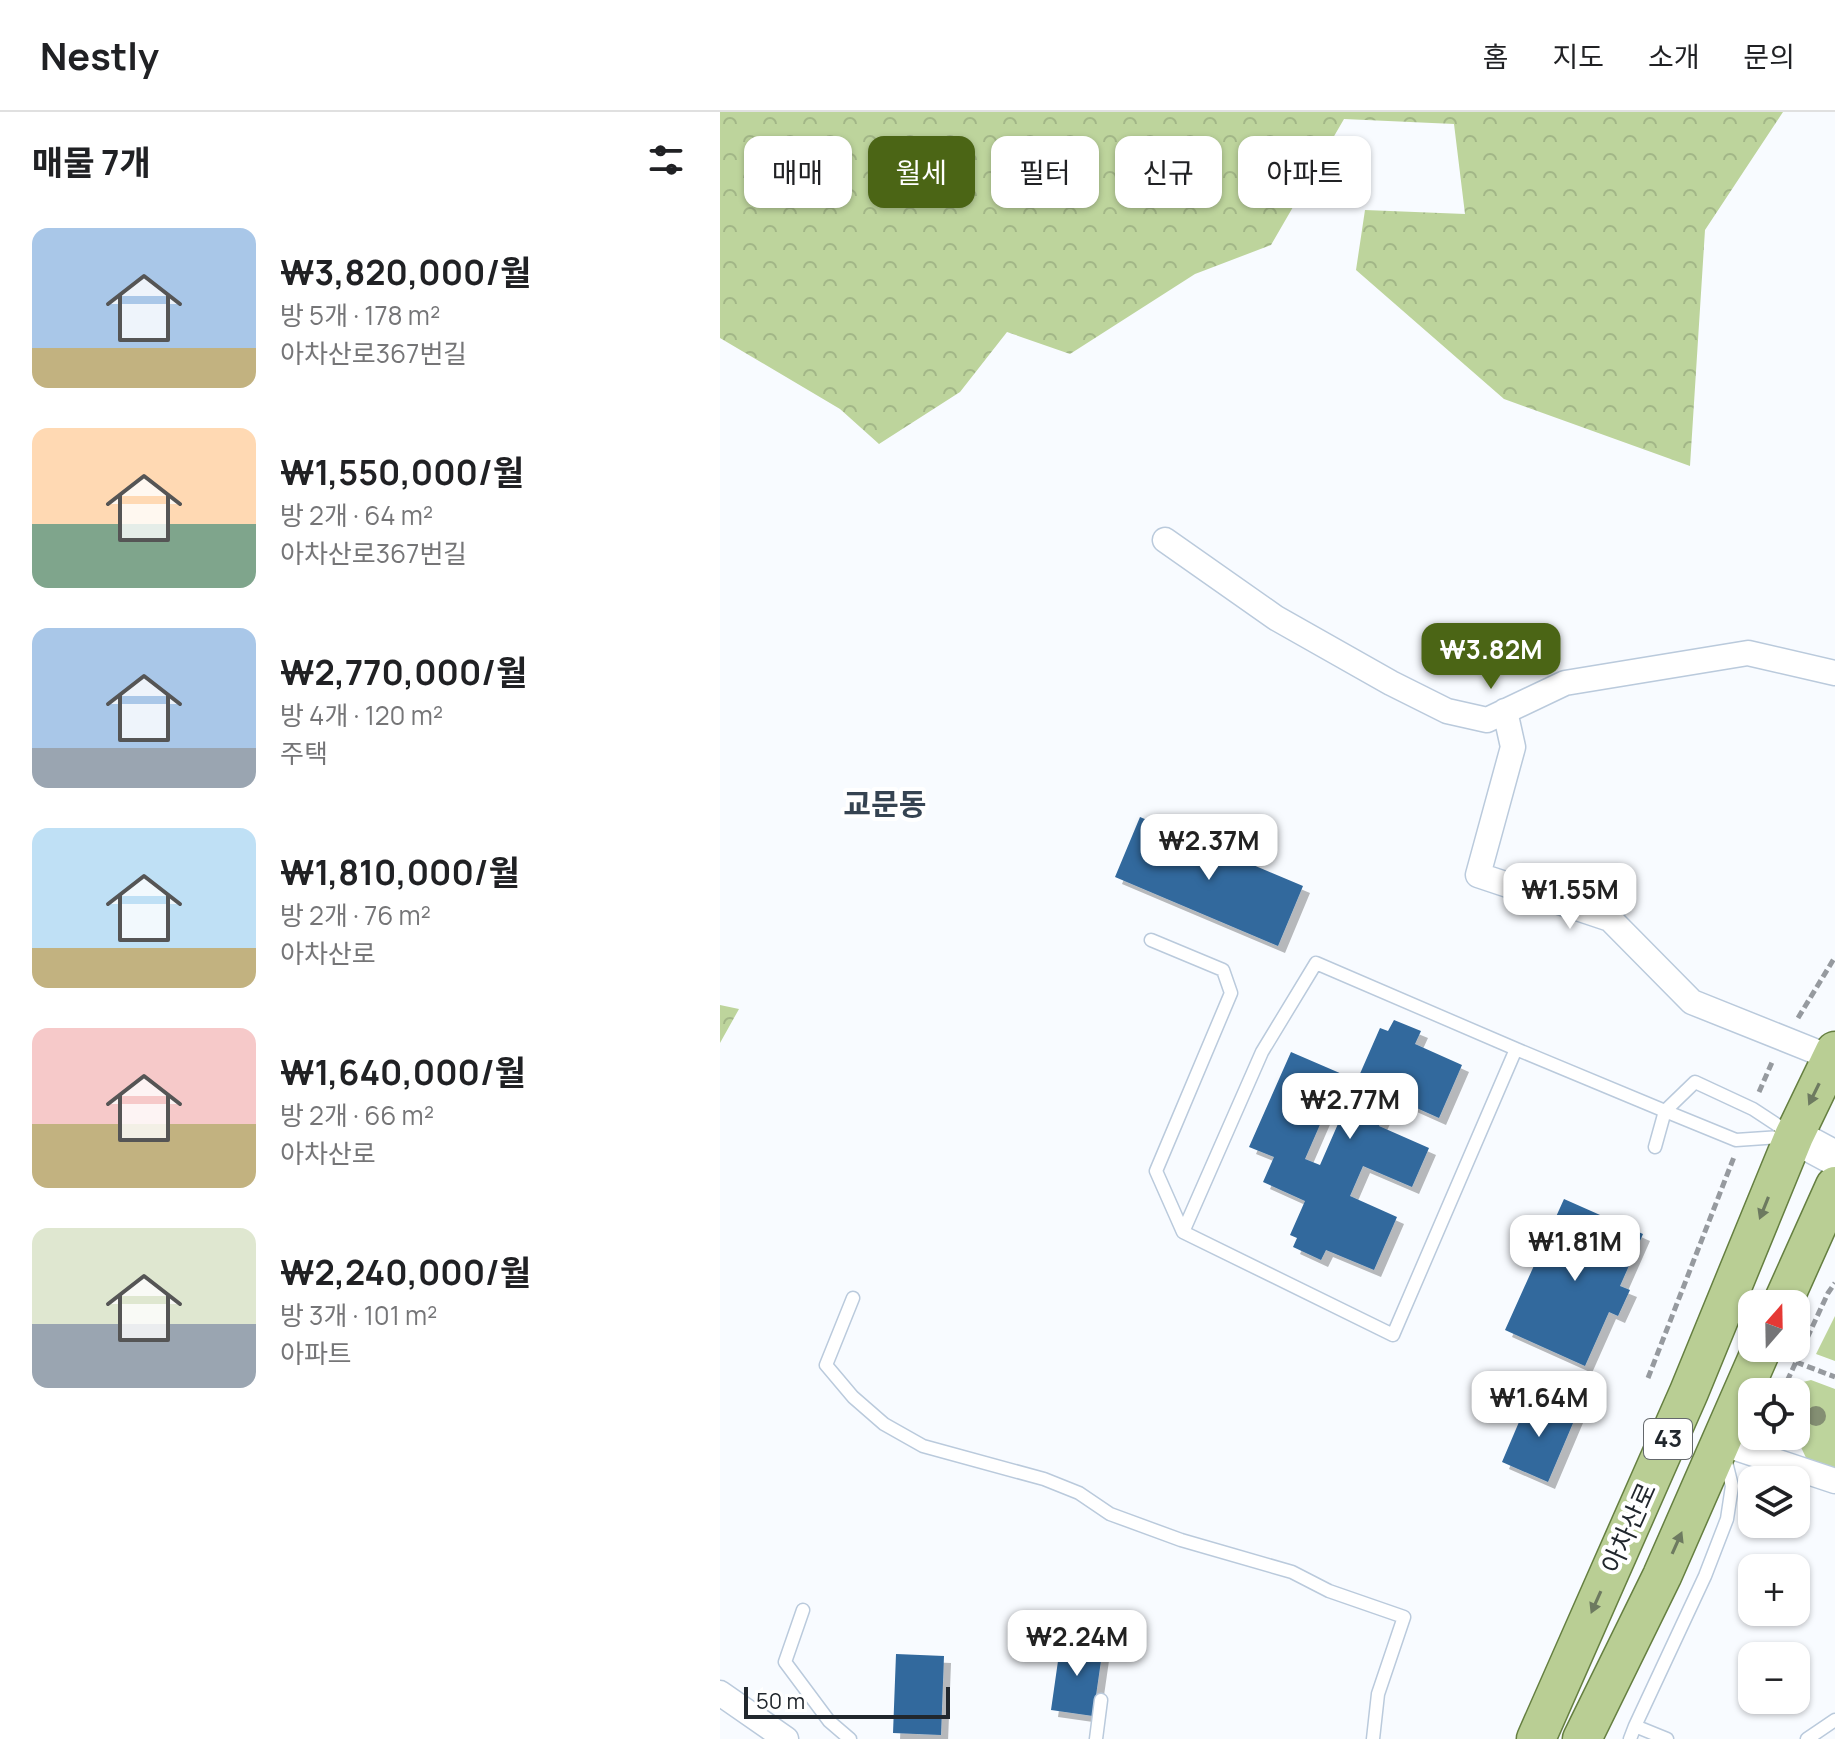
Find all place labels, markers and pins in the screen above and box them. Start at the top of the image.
pin: ₩3.82M [1426,623,1556,691]
pin: ₩2.37M [1144,814,1274,882]
pin: ₩1.55M [1505,863,1635,931]
pin: ₩2.77M [1285,1073,1415,1141]
pin: ₩1.81M [1510,1215,1640,1283]
pin: ₩1.64M [1474,1371,1604,1439]
pin: ₩2.24M [1012,1610,1142,1678]

